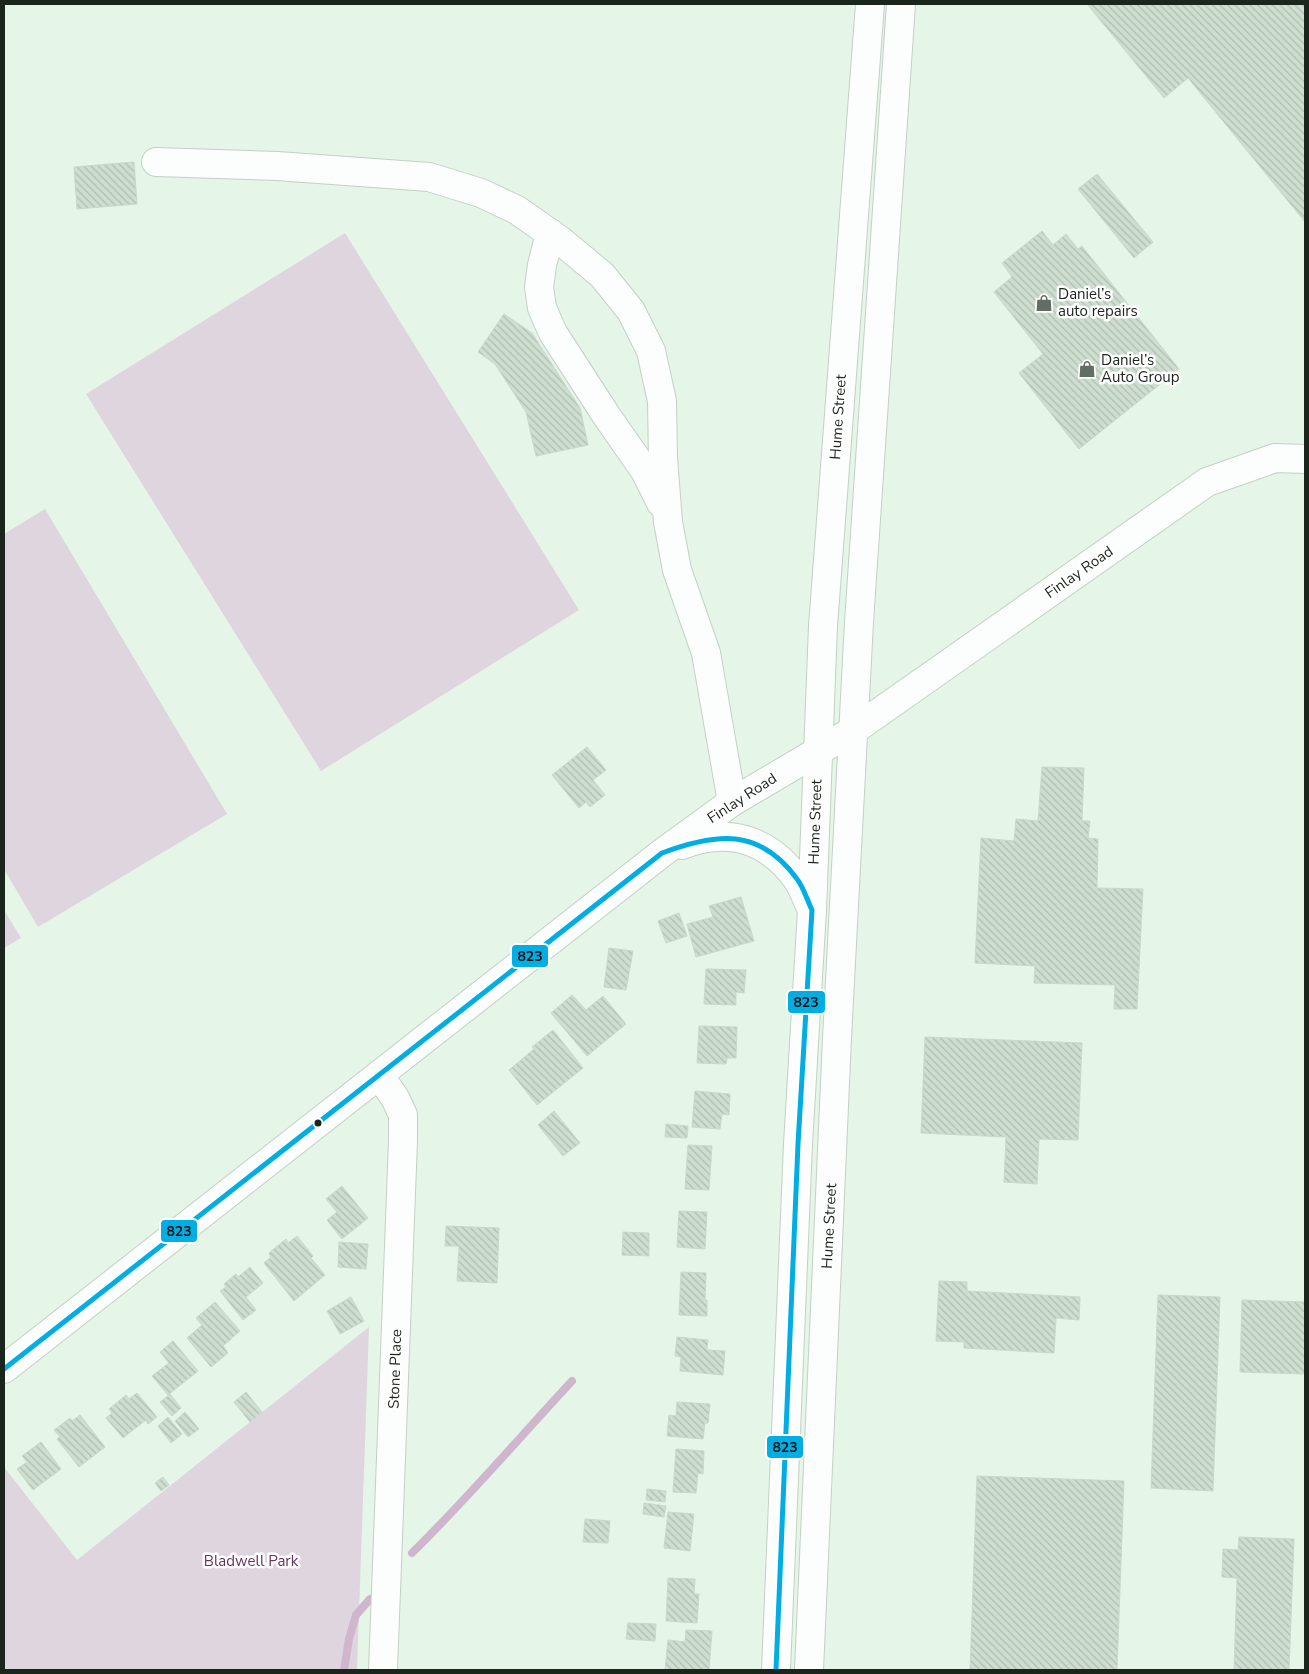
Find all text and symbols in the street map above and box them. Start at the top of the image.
place label: Daniel’s auto repairs [1058,284,1138,321]
shop icon: Daniel’s auto repairs [1034,293,1054,313]
place label: Daniel’s Auto Group [1101,350,1180,387]
shop icon: Daniel’s Auto Group [1077,359,1097,379]
street label: Hume Street [825,373,851,460]
street label: Finlay Road [1041,541,1117,603]
street label: Finlay Road [703,768,781,828]
street label: Hume Street [804,778,827,865]
line badge: 823 [511,944,549,968]
text: 823 [517,947,543,966]
line badge: 823 [787,990,826,1014]
text: 823 [793,993,819,1012]
unlabelled marker [313,1118,323,1128]
street label: Hume Street [817,1182,841,1269]
line badge: 823 [160,1219,198,1243]
text: 823 [166,1222,192,1241]
street label: Stone Place [384,1329,406,1409]
line badge: 823 [766,1435,804,1459]
text: 823 [772,1438,798,1457]
park label: Bladwell Park [204,1551,299,1571]

